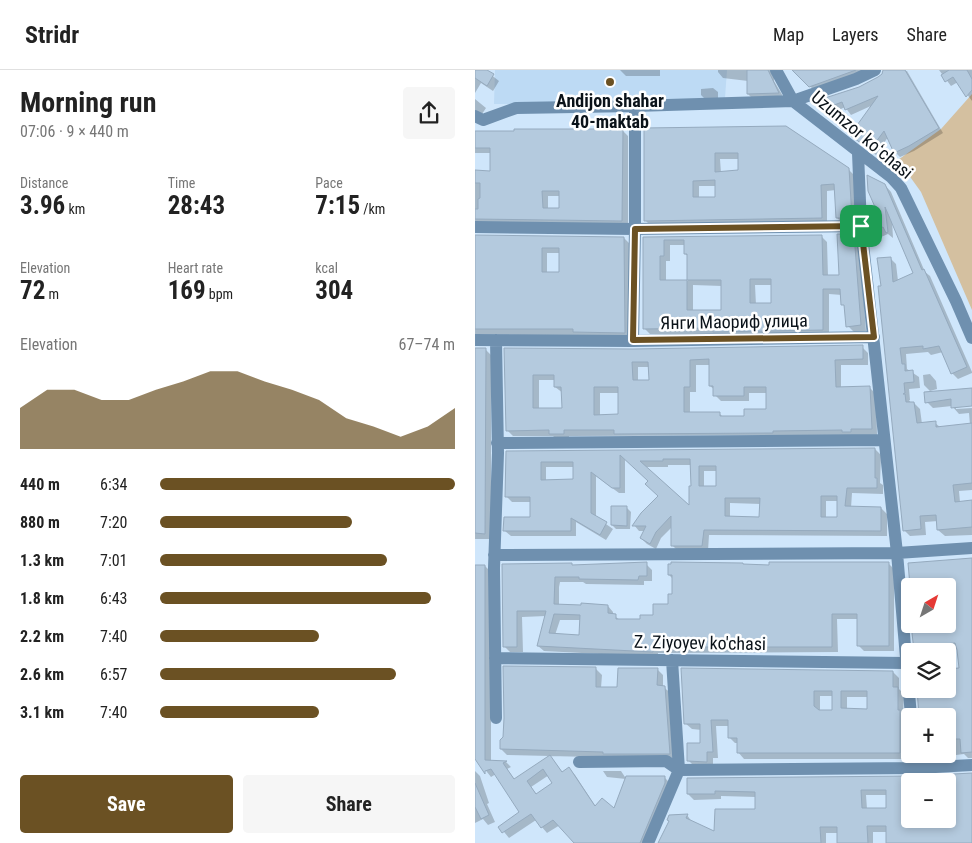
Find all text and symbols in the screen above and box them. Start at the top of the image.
text: Stridr [25,21,79,49]
text: Map [773,24,804,45]
text: Layers [832,24,879,45]
text: Share [907,24,947,45]
marker: Andijon shahar 40-maktab [604,76,616,88]
text: Morning run [20,86,156,119]
street label: Uzumzor koʻchasi [807,86,917,183]
button: share [403,87,455,139]
place label: Andijon shahar 40-maktab [556,90,664,132]
text: 07:06 · 9 × 440 m [20,122,129,141]
text: Distance [20,175,68,191]
text: Time [168,175,195,191]
text: Pace [315,175,343,191]
text: 3.96 [20,191,65,220]
text: 28:43 [168,191,225,220]
text: 7:15 [315,191,360,220]
text: km [65,201,85,217]
text: /km [360,201,385,217]
pin [840,205,882,247]
icon: arrive [847,212,875,240]
text: Elevation [20,260,70,276]
text: Heart rate [168,260,223,276]
text: kcal [315,260,338,276]
text: 72 [20,276,45,305]
text: 169 [168,276,206,305]
text: 304 [315,276,353,305]
text: m [45,286,59,302]
text: bpm [206,286,233,302]
street label: Янги Маориф улица [660,310,808,333]
text: Elevation [20,335,78,354]
text: 67–74 m [399,335,455,354]
text: 440 m [20,475,60,494]
text: 6:34 [100,475,127,494]
text: 880 m [20,513,60,532]
text: 7:20 [100,513,127,532]
text: 1.3 km [20,551,64,570]
text: 7:01 [100,551,127,570]
north arrow [901,578,956,632]
map controls [901,578,956,828]
text: 1.8 km [20,589,64,608]
text: 6:43 [100,589,127,608]
text: 2.2 km [20,627,64,646]
text: 7:40 [100,627,127,646]
street label: Z. Ziyoyev ko'chasi [634,631,766,654]
button: layers [901,643,956,698]
text: 2.6 km [20,665,64,684]
text: 6:57 [100,665,127,684]
text: 3.1 km [20,703,64,722]
text: 7:40 [100,703,127,722]
button: + [901,708,956,763]
button: − [901,773,956,828]
button: Save [20,775,233,833]
button: Share [243,775,455,833]

